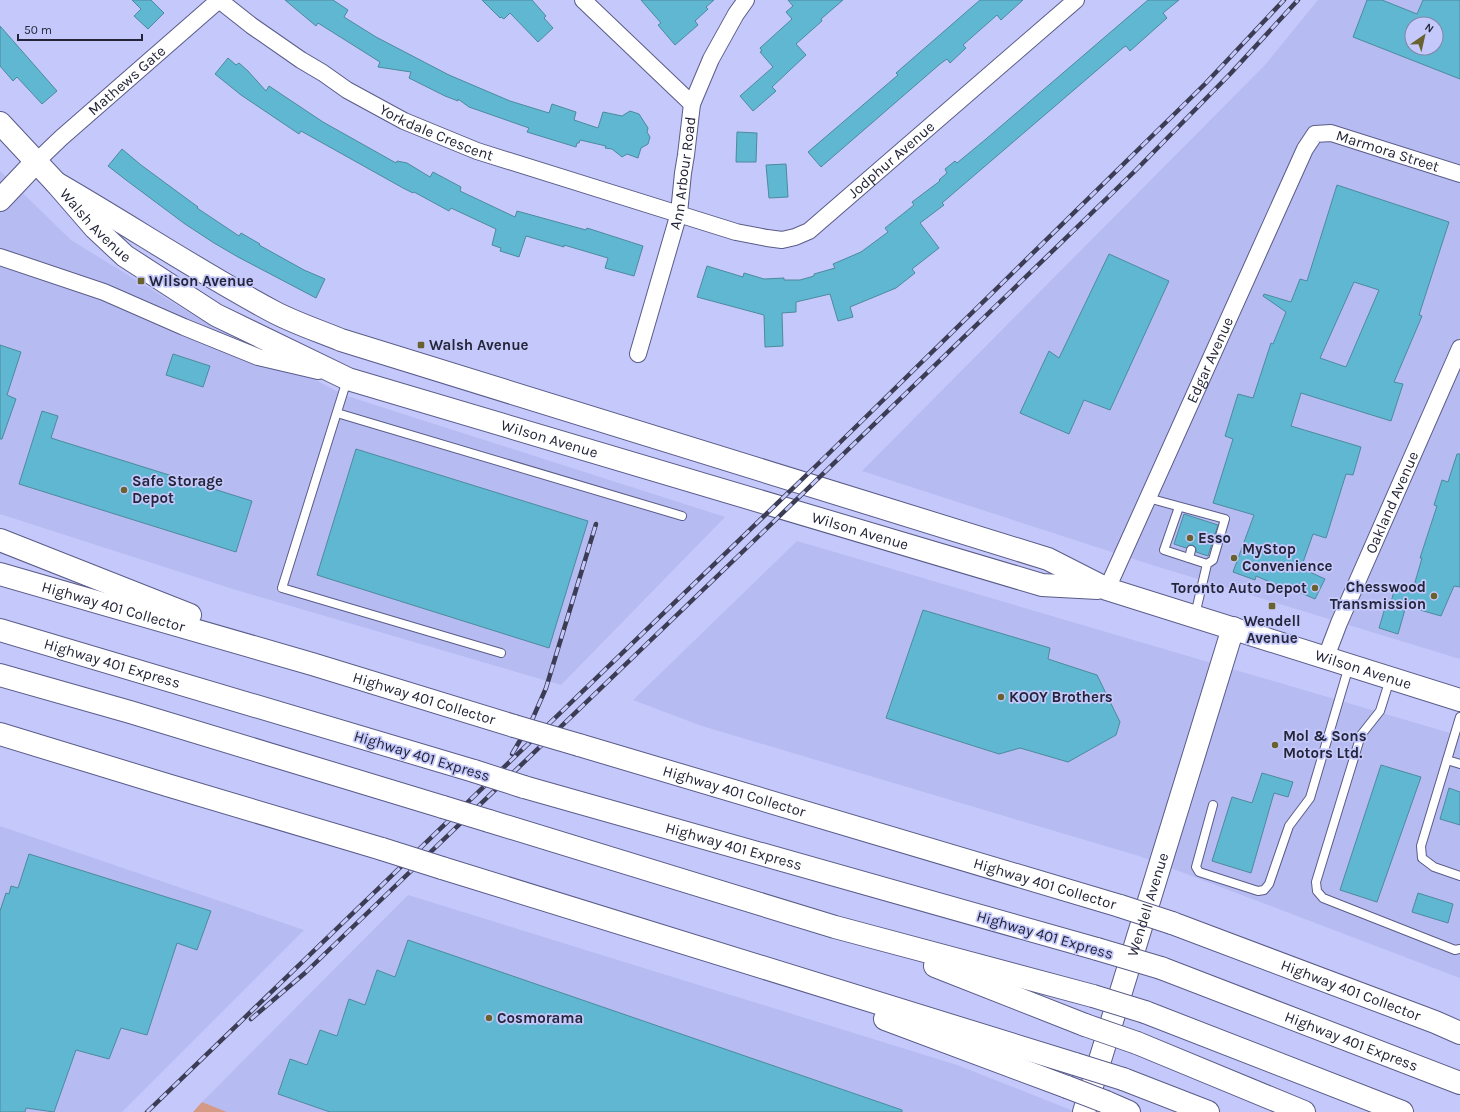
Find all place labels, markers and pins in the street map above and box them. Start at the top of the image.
place label: Wilson Avenue [149,272,254,290]
marker: Wilson Avenue [136,276,146,286]
place label: Walsh Avenue [429,336,529,354]
marker: Walsh Avenue [416,340,426,350]
place label: Safe Storage Depot [132,472,223,507]
marker: Safe Storage Depot [119,485,129,495]
place label: Esso [1198,529,1231,547]
marker: Esso [1185,533,1195,543]
place label: MyStop Convenience [1242,540,1333,575]
marker: MyStop Convenience [1229,553,1239,563]
place label: Chesswood Transmission [1330,578,1426,613]
place label: Toronto Auto Depot [1171,579,1307,597]
marker: Toronto Auto Depot [1310,583,1320,593]
marker: Chesswood Transmission [1429,591,1439,601]
marker: Wendell Avenue [1267,601,1277,611]
place label: Wendell Avenue [1243,612,1301,647]
place label: KOOY Brothers [1009,688,1113,706]
marker: KOOY Brothers [996,692,1006,702]
place label: Mol & Sons Motors Ltd. [1283,727,1367,762]
marker: Mol & Sons Motors Ltd. [1270,740,1280,750]
place label: Cosmorama [497,1009,583,1027]
marker: Cosmorama [484,1013,494,1023]

